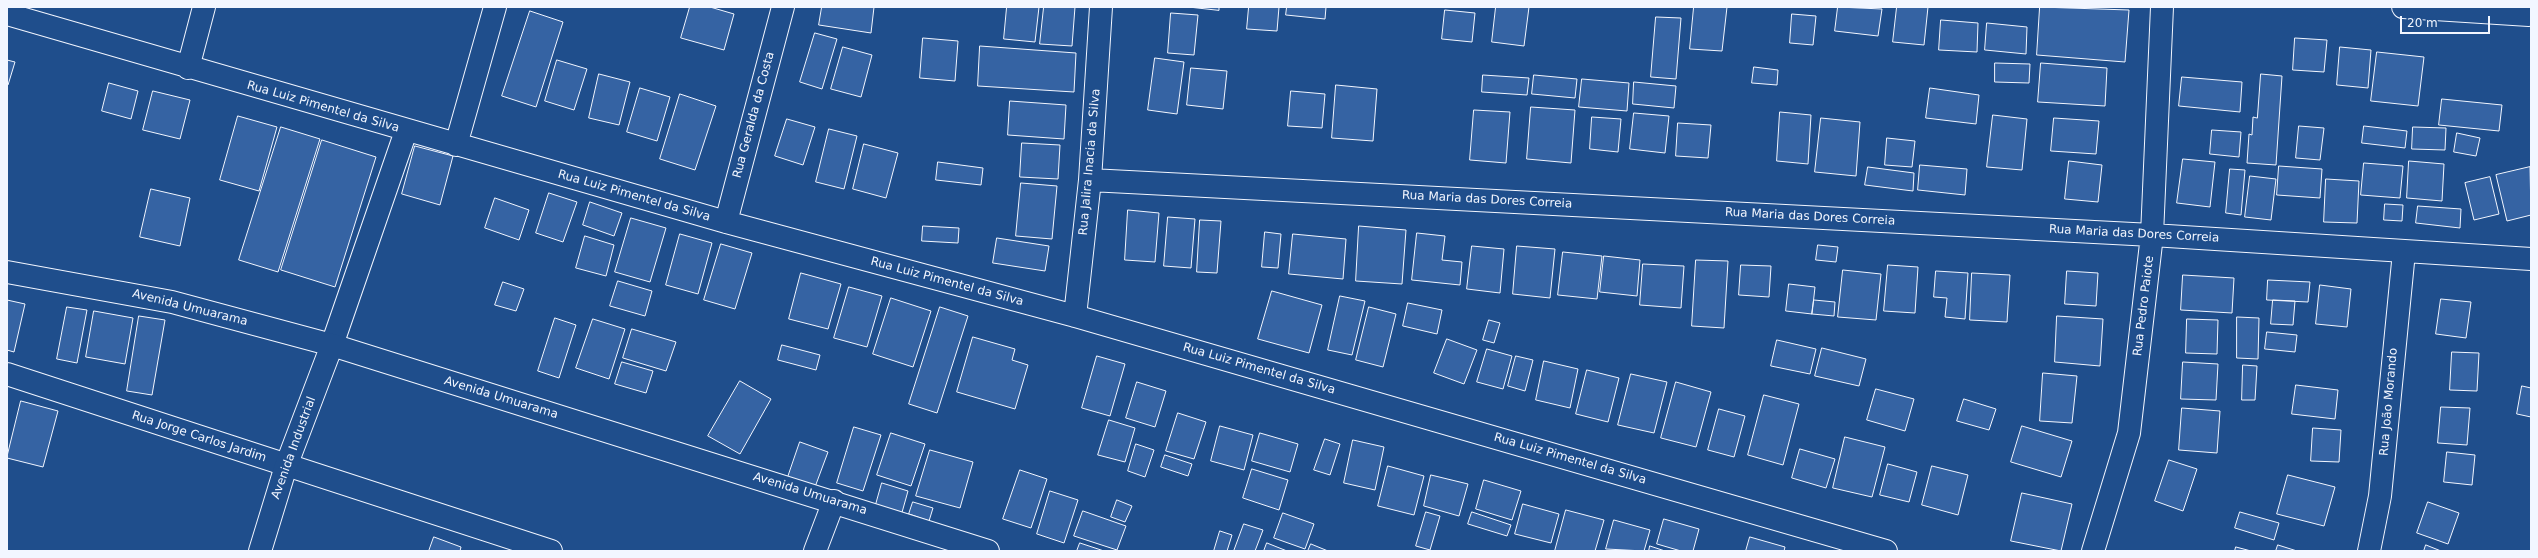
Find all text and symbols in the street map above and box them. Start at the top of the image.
scale bar [2402,8,2492,34]
text: 20 m [2407,16,2438,30]
street label: Rua Geralda da Costa [730,50,778,180]
street label: Rua Luiz Pimentel da Silva [245,78,401,136]
street label: Rua Jalira Inacia da Silva [1076,88,1104,236]
street label: Rua Luiz Pimentel da Silva [556,167,712,225]
street label: Rua Maria das Dores Correia [1401,188,1573,212]
street label: Rua Maria das Dores Correia [1724,205,1896,229]
street label: Rua Maria das Dores Correia [2048,222,2220,246]
street label: Rua Luiz Pimentel da Silva [869,255,1025,309]
street label: Rua Pedro Paiote [2131,255,2157,357]
street label: Avenida Umuarama [131,287,249,329]
street label: Rua Luiz Pimentel da Silva [1181,340,1337,398]
street label: Rua João Morando [2377,347,2401,457]
street label: Avenida Umuarama [442,374,560,422]
street label: Avenida Industrial [269,395,319,501]
street label: Rua Jorge Carlos Jardim [130,408,268,466]
street label: Rua Luiz Pimentel da Silva [1492,430,1648,488]
street label: Avenida Umuarama [751,470,869,518]

